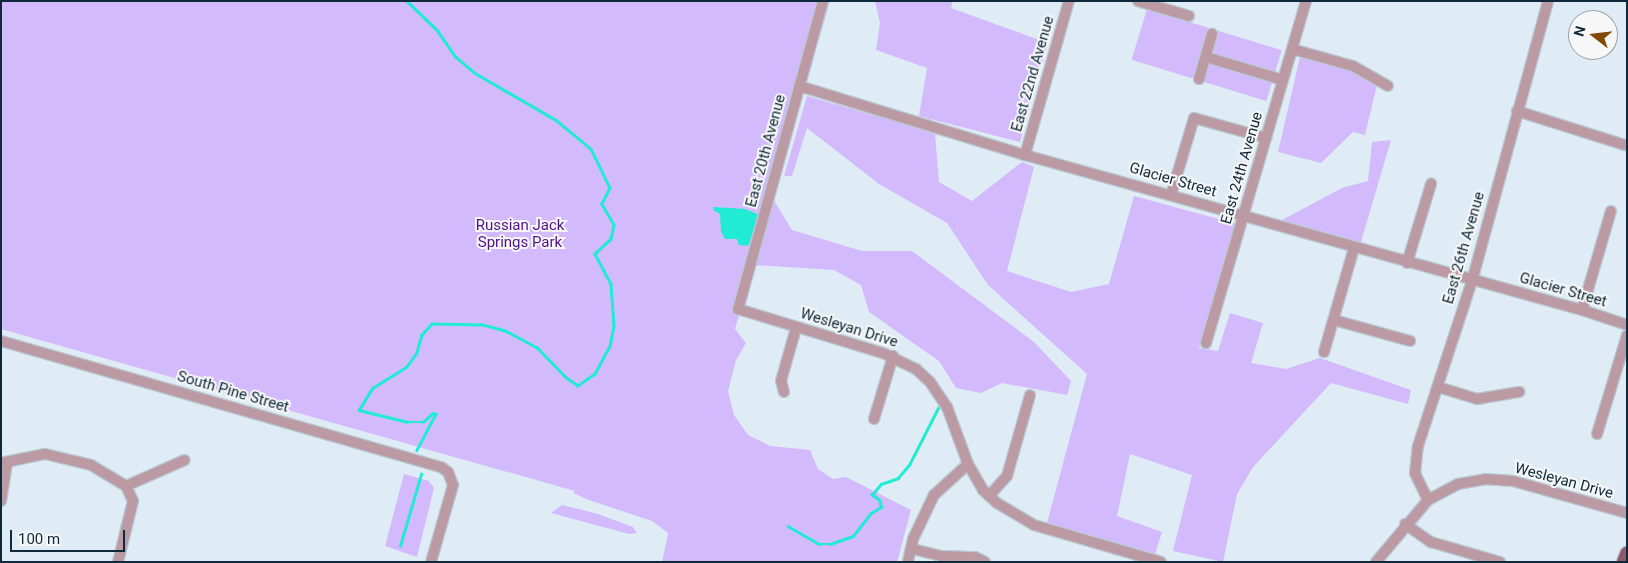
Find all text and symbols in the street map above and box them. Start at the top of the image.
north arrow [1568,10,1618,60]
street label: East 22nd Avenue [1008,14,1058,134]
text: N [1570,24,1589,38]
street label: East 20th Avenue [742,93,790,209]
street label: East 24th Avenue [1217,110,1267,226]
street label: Glacier Street [1127,159,1219,201]
street label: East 26th Avenue [1439,190,1489,306]
park label: Russian Jack Springs Park [476,216,564,251]
street label: Glacier Street [1517,269,1609,311]
street label: Wesleyan Drive [798,305,900,351]
street label: South Pine Street [175,367,291,417]
street label: Wesleyan Drive [1513,459,1615,503]
scale bar [12,520,128,552]
text: 100 m [18,530,60,548]

